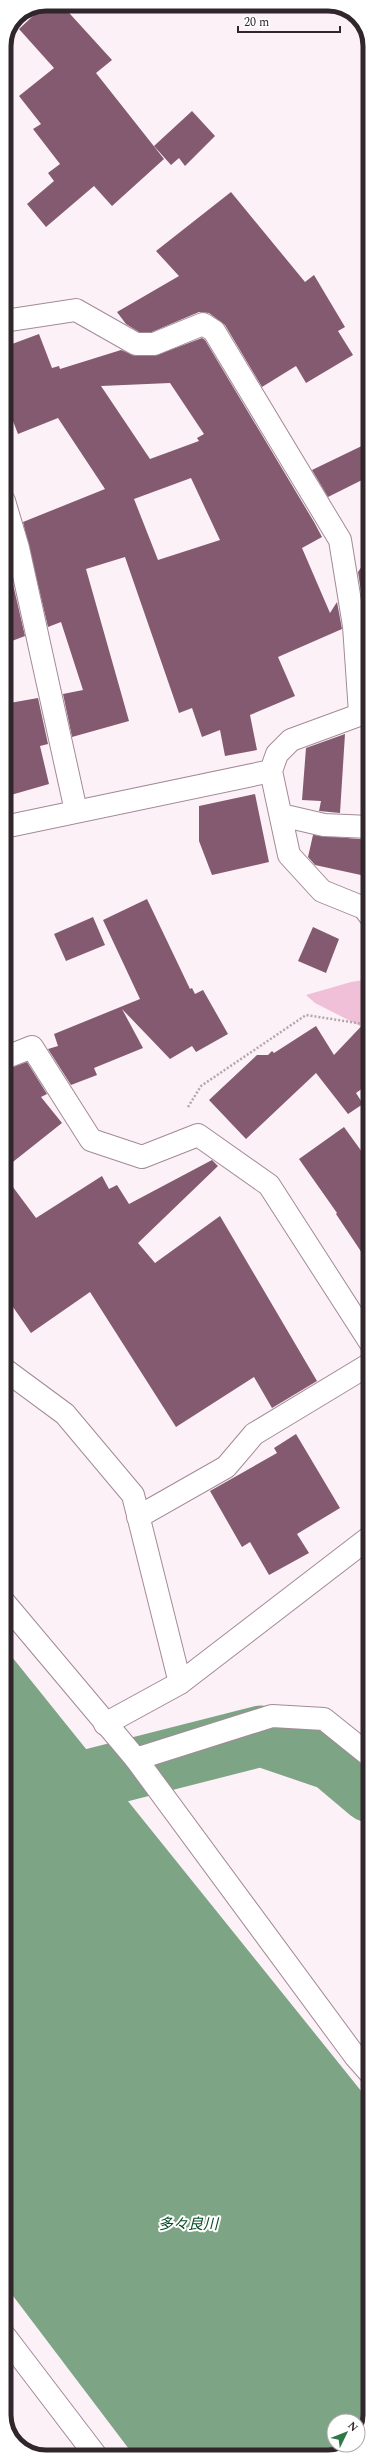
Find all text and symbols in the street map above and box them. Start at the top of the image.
scale bar [238,8,340,34]
text: 20 m [244,13,269,32]
water label: 多々良川 [158,2213,220,2236]
north arrow [326,2413,366,2453]
text: N [344,2417,362,2436]

